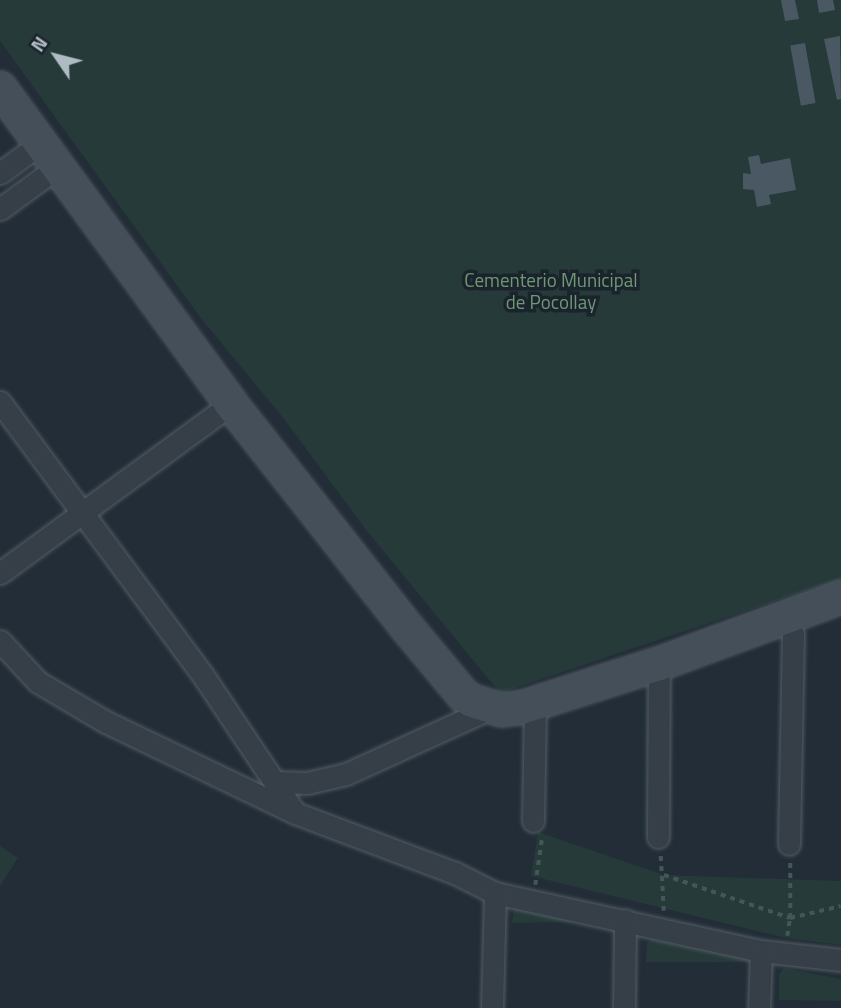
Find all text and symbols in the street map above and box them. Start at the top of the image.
north arrow [21,21,91,91]
text: N [23,30,54,57]
park label: Cementerio Municipal de Pocollay [464,269,638,313]

